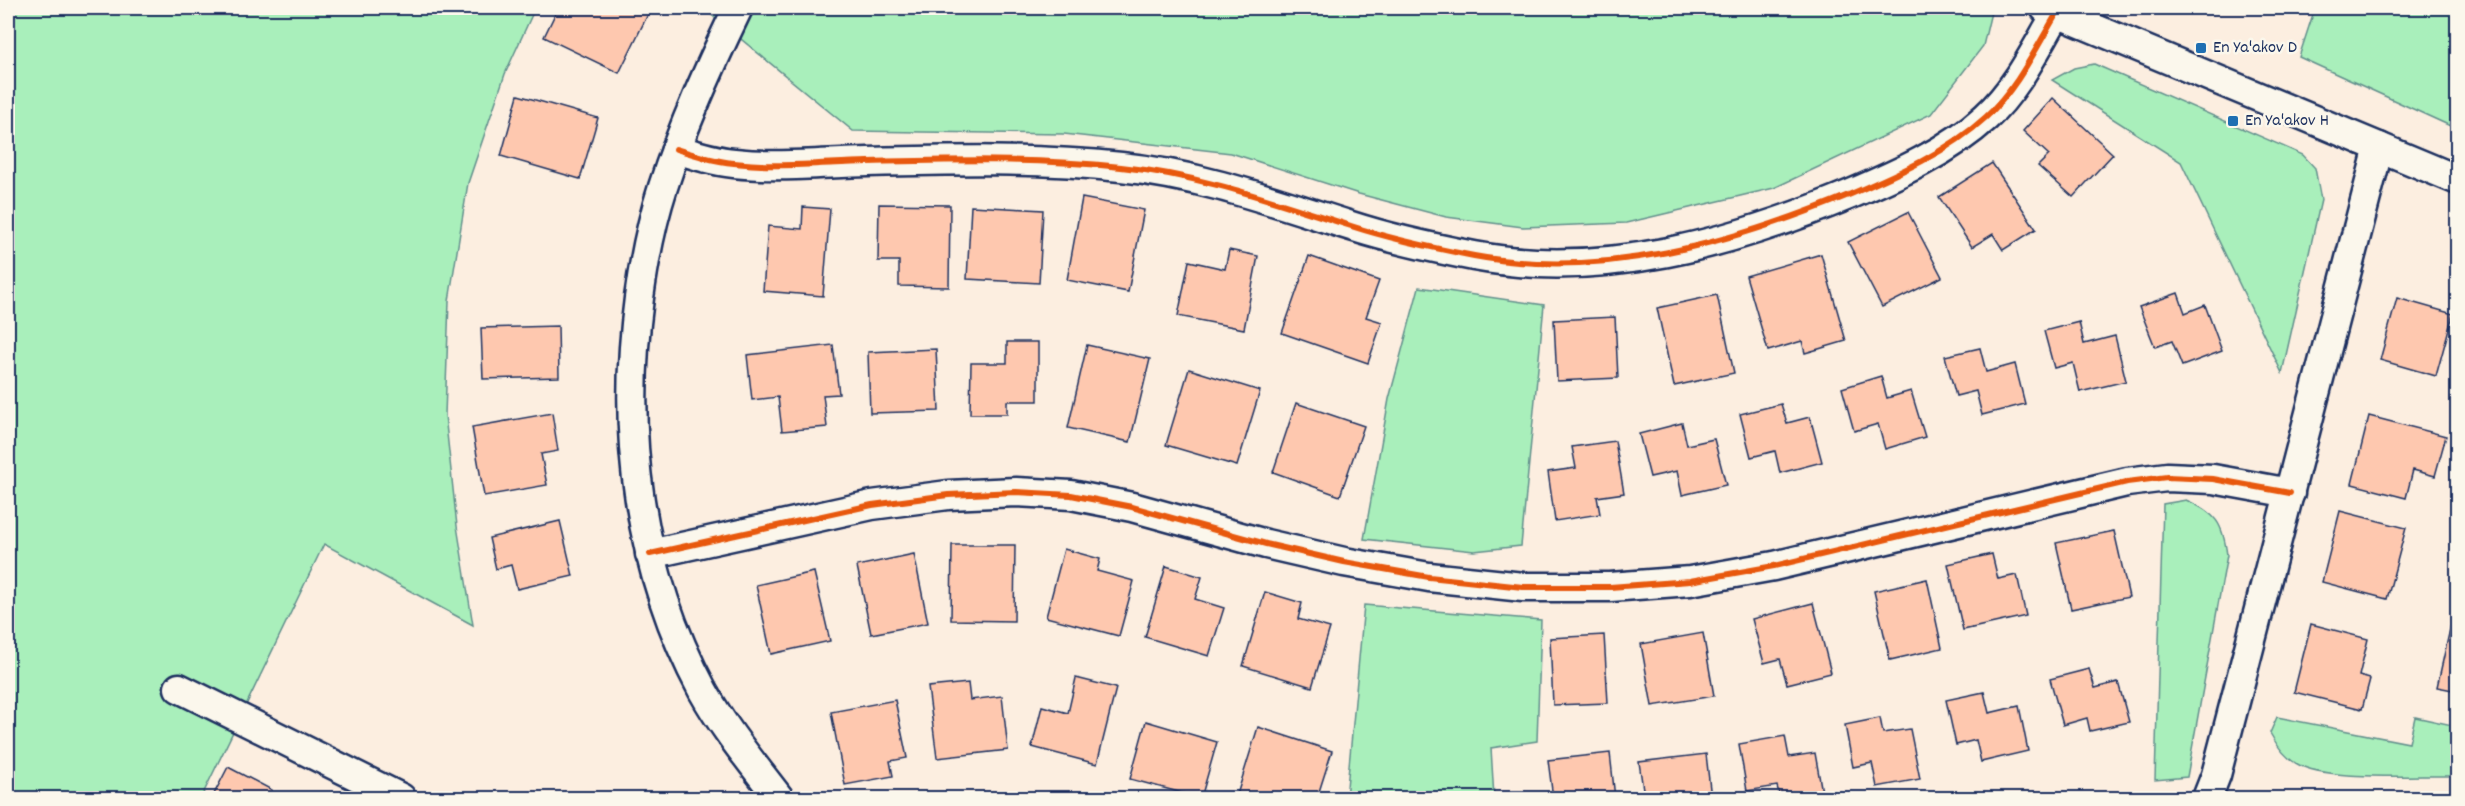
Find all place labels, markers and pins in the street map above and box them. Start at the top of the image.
place label: En Ya'akov D [2213,36,2297,61]
marker: En Ya'akov D [2194,41,2208,55]
place label: En Ya'akov H [2245,109,2329,134]
marker: En Ya'akov H [2226,114,2240,128]

